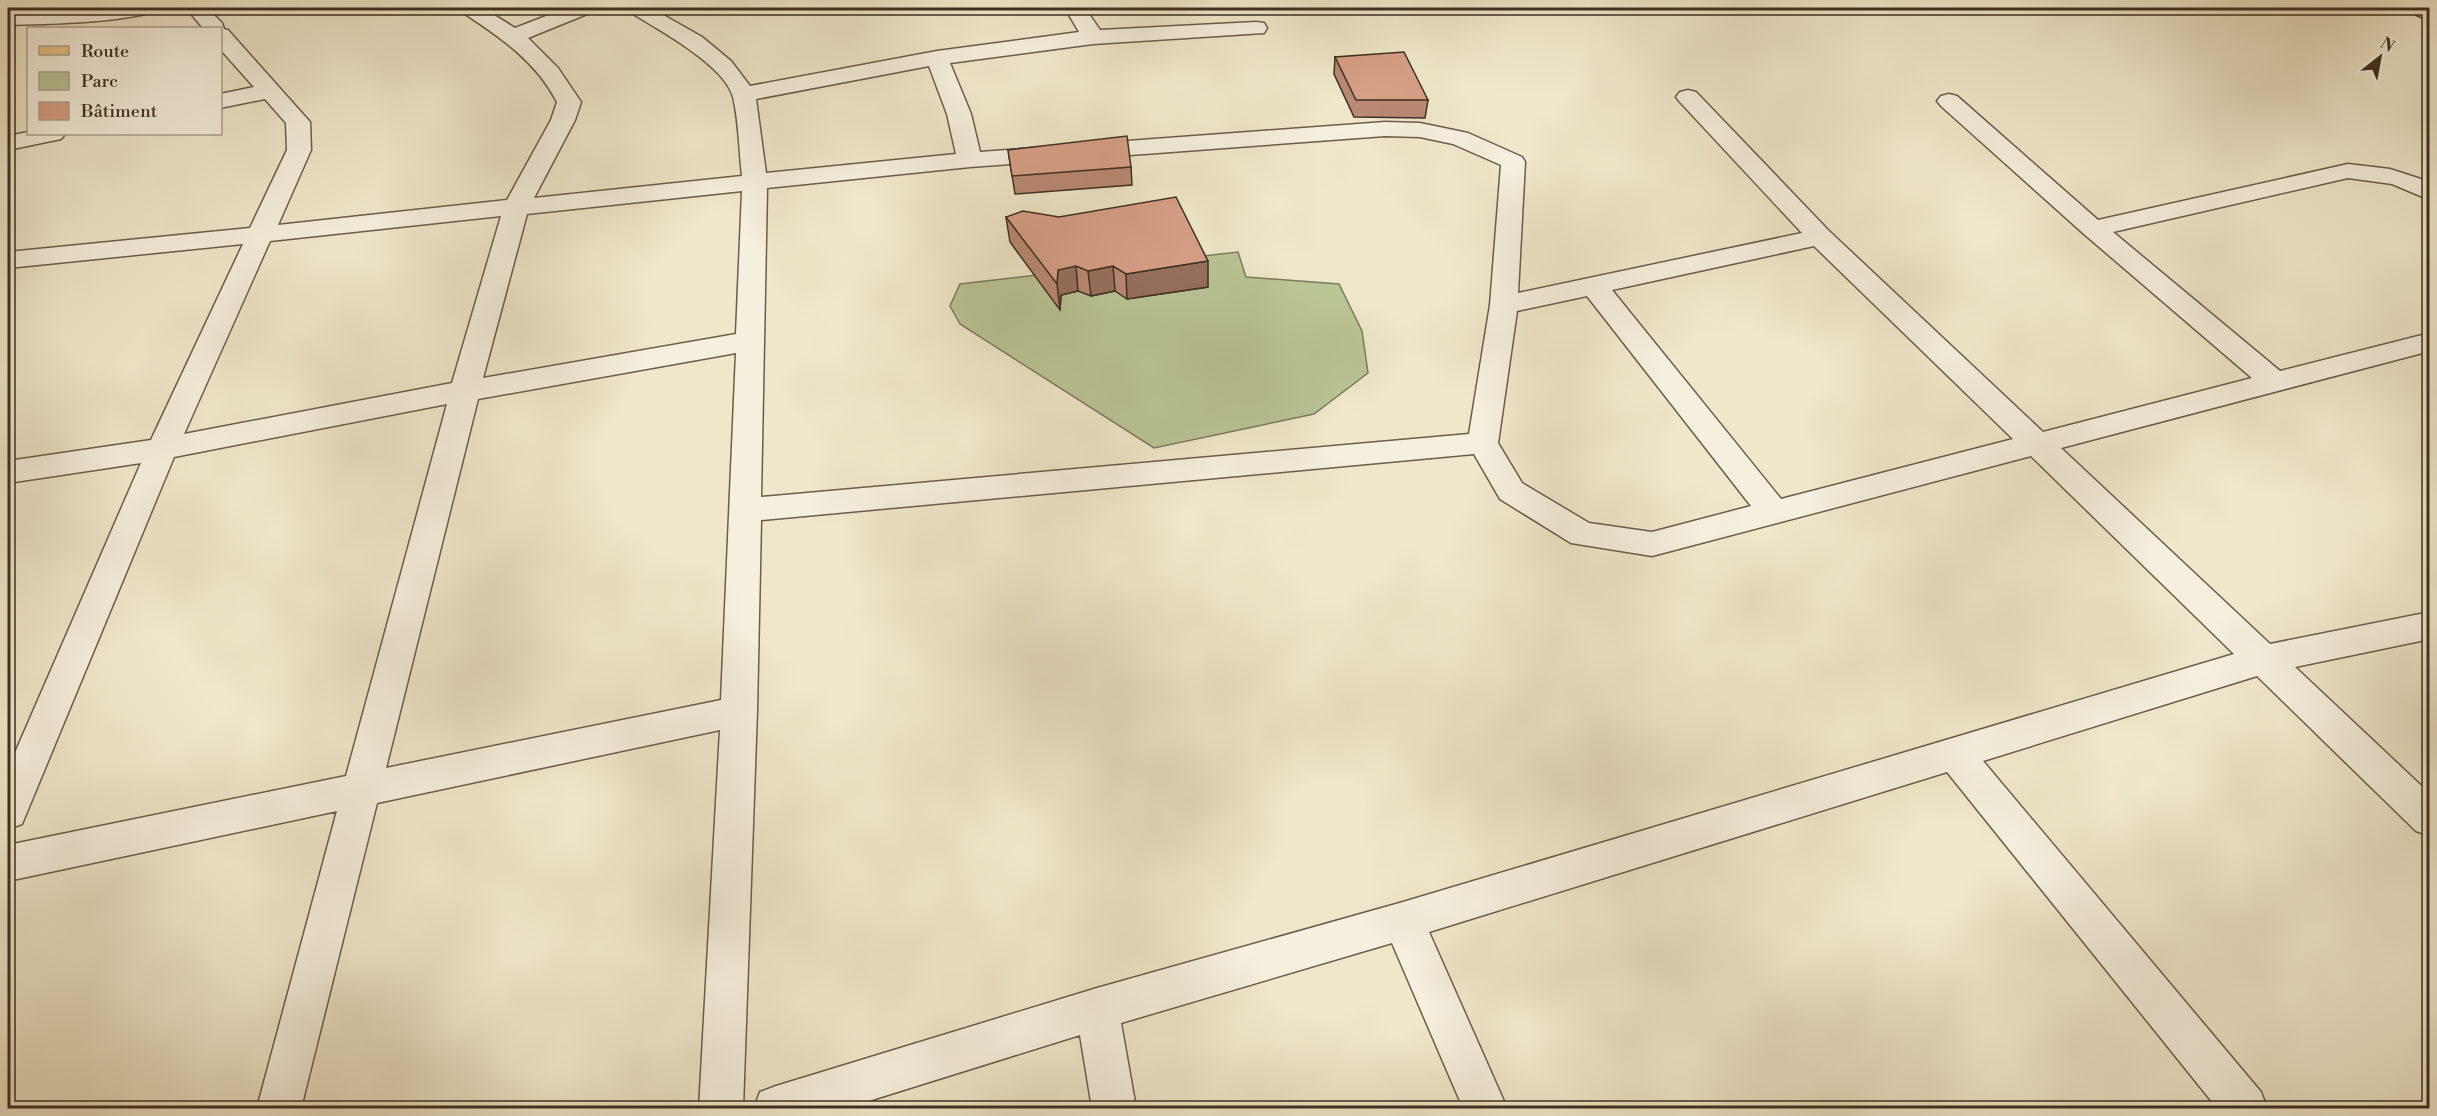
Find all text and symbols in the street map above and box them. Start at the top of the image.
legend [27,27,222,135]
north arrow [2350,27,2410,87]
text: N [2377,33,2398,57]
text: Route [81,40,129,63]
text: Parc [81,70,118,93]
text: Bâtiment [80,100,158,123]

